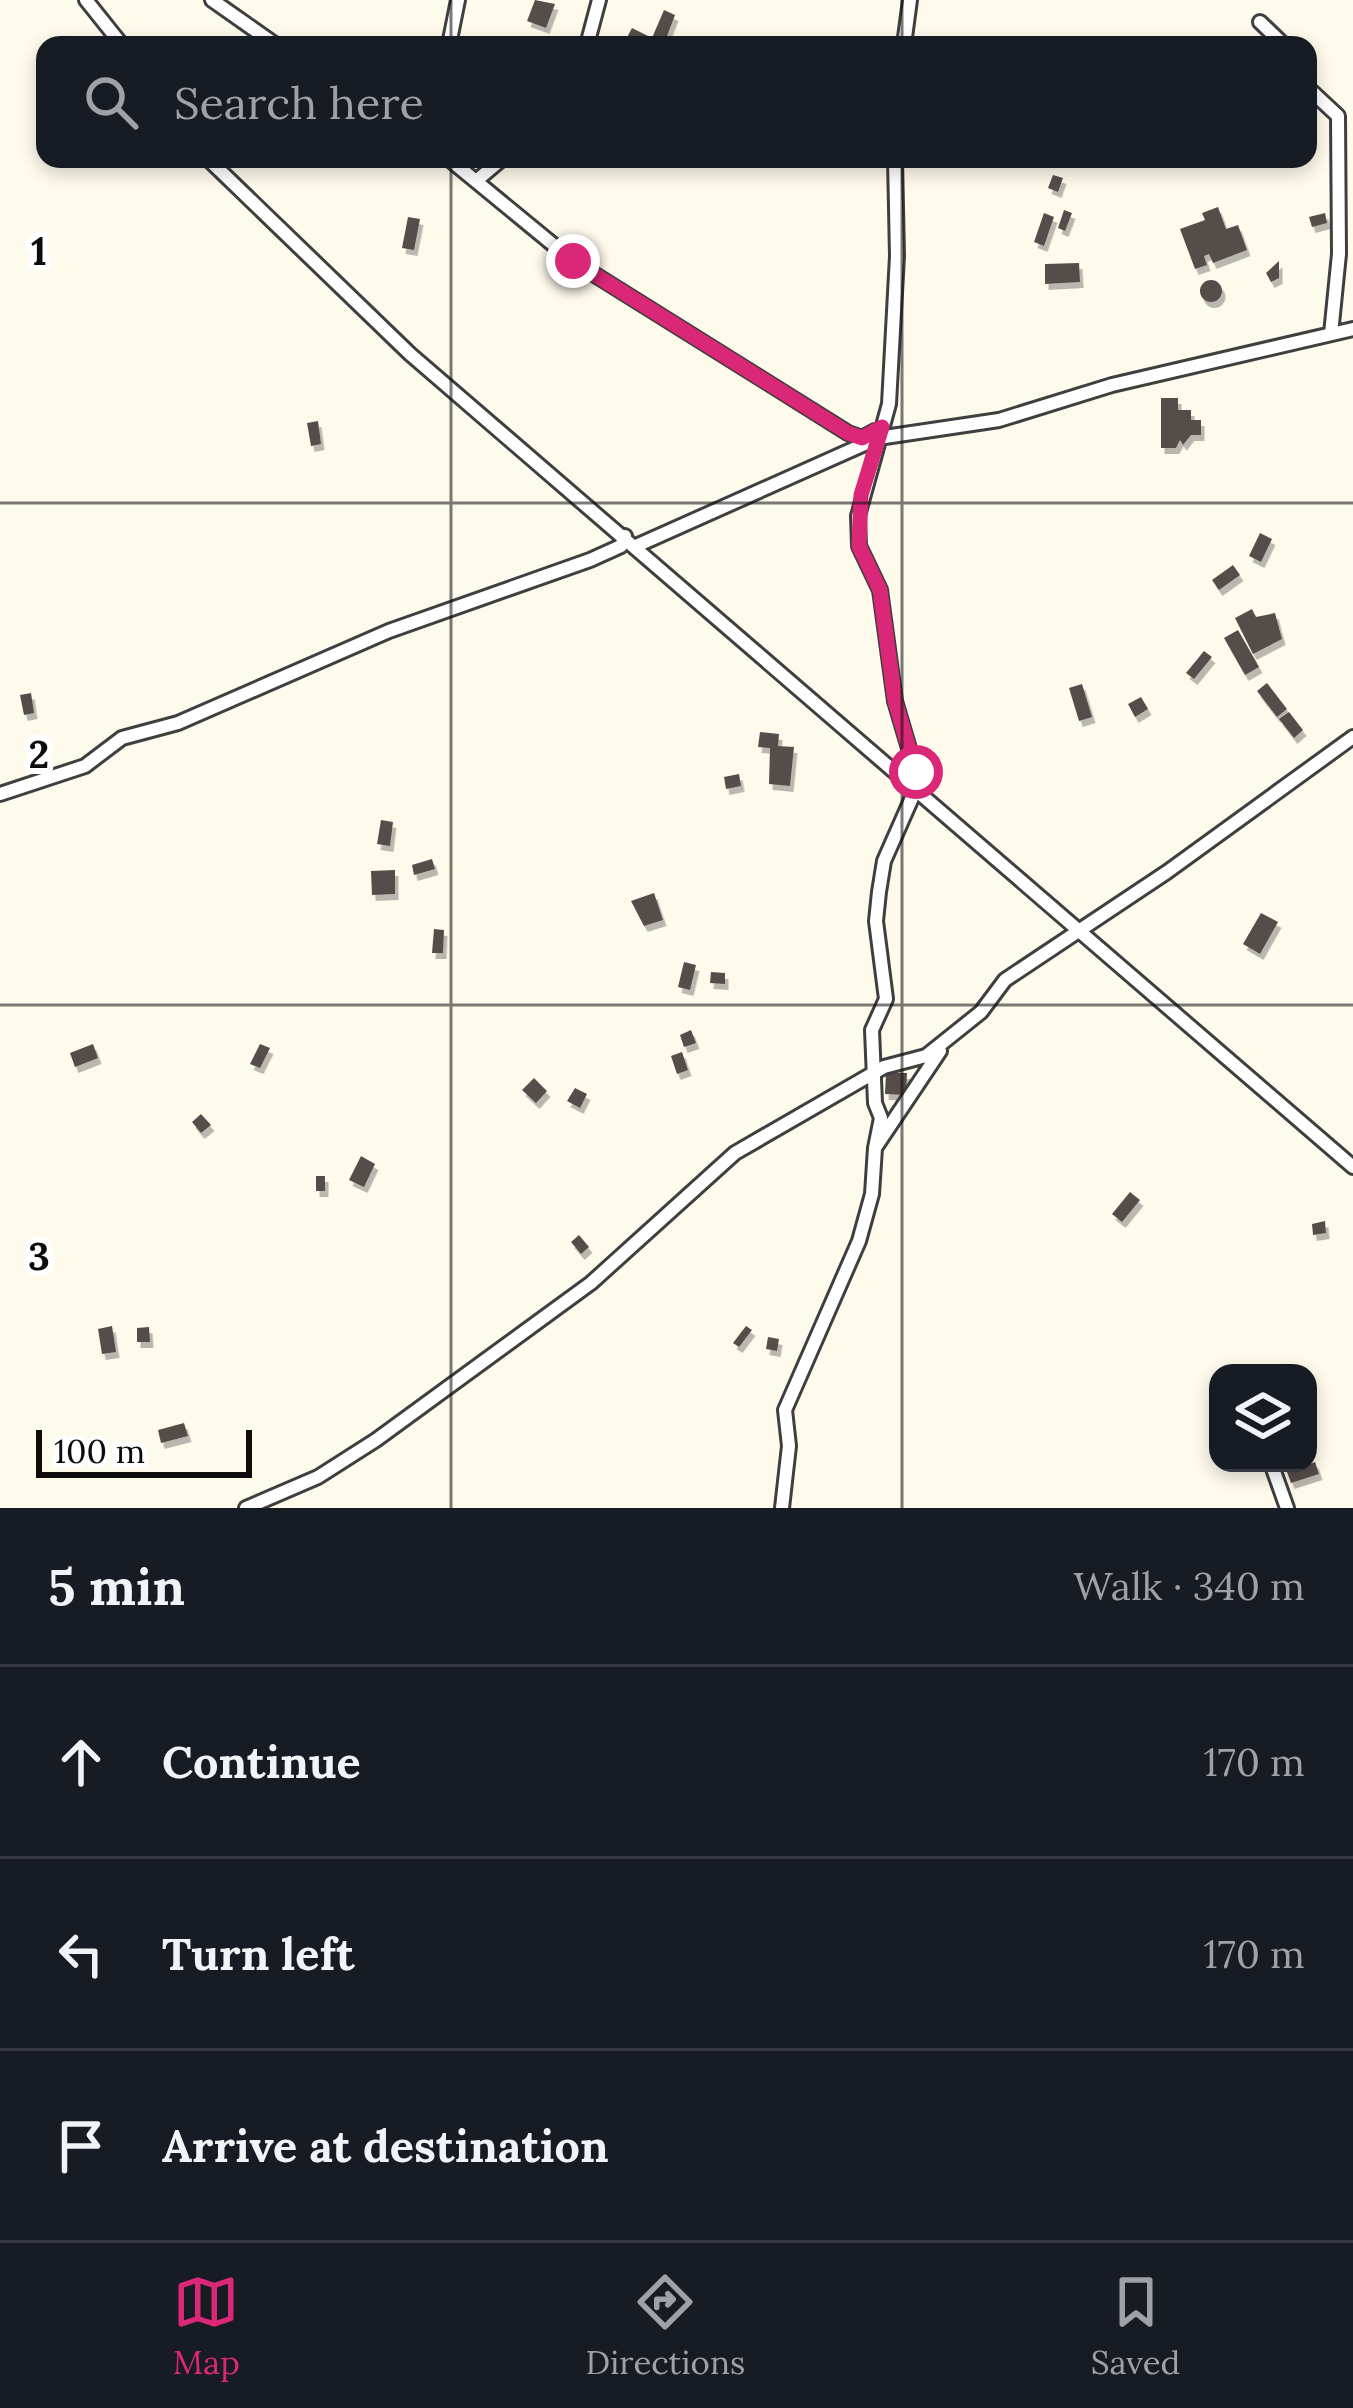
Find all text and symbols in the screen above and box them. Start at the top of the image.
search box [36,36,1317,168]
icon: search [78,69,144,135]
text: Search here [174,74,424,131]
text: 1 [31,226,47,276]
route end [546,234,600,288]
text: 2 [29,729,49,779]
route start [889,745,943,799]
text: 3 [28,1231,50,1281]
map controls [1209,1364,1317,1472]
button: layers [1209,1364,1317,1472]
scale bar [36,1424,252,1477]
text: 100 m [54,1430,145,1472]
text: 5 min [48,1554,185,1619]
text: Walk · 340 m [1074,1561,1305,1611]
icon: ahead [48,1729,114,1795]
text: Continue [162,1733,361,1790]
text: 170 m [1203,1737,1305,1787]
icon: left [48,1921,114,1987]
text: Turn left [162,1925,355,1982]
text: 170 m [1203,1929,1305,1979]
icon: arrive [48,2113,114,2179]
text: Arrive at destination [162,2117,609,2174]
tab: Map [173,2269,240,2383]
tab: Directions [586,2269,745,2383]
tab: Saved [1091,2269,1180,2383]

